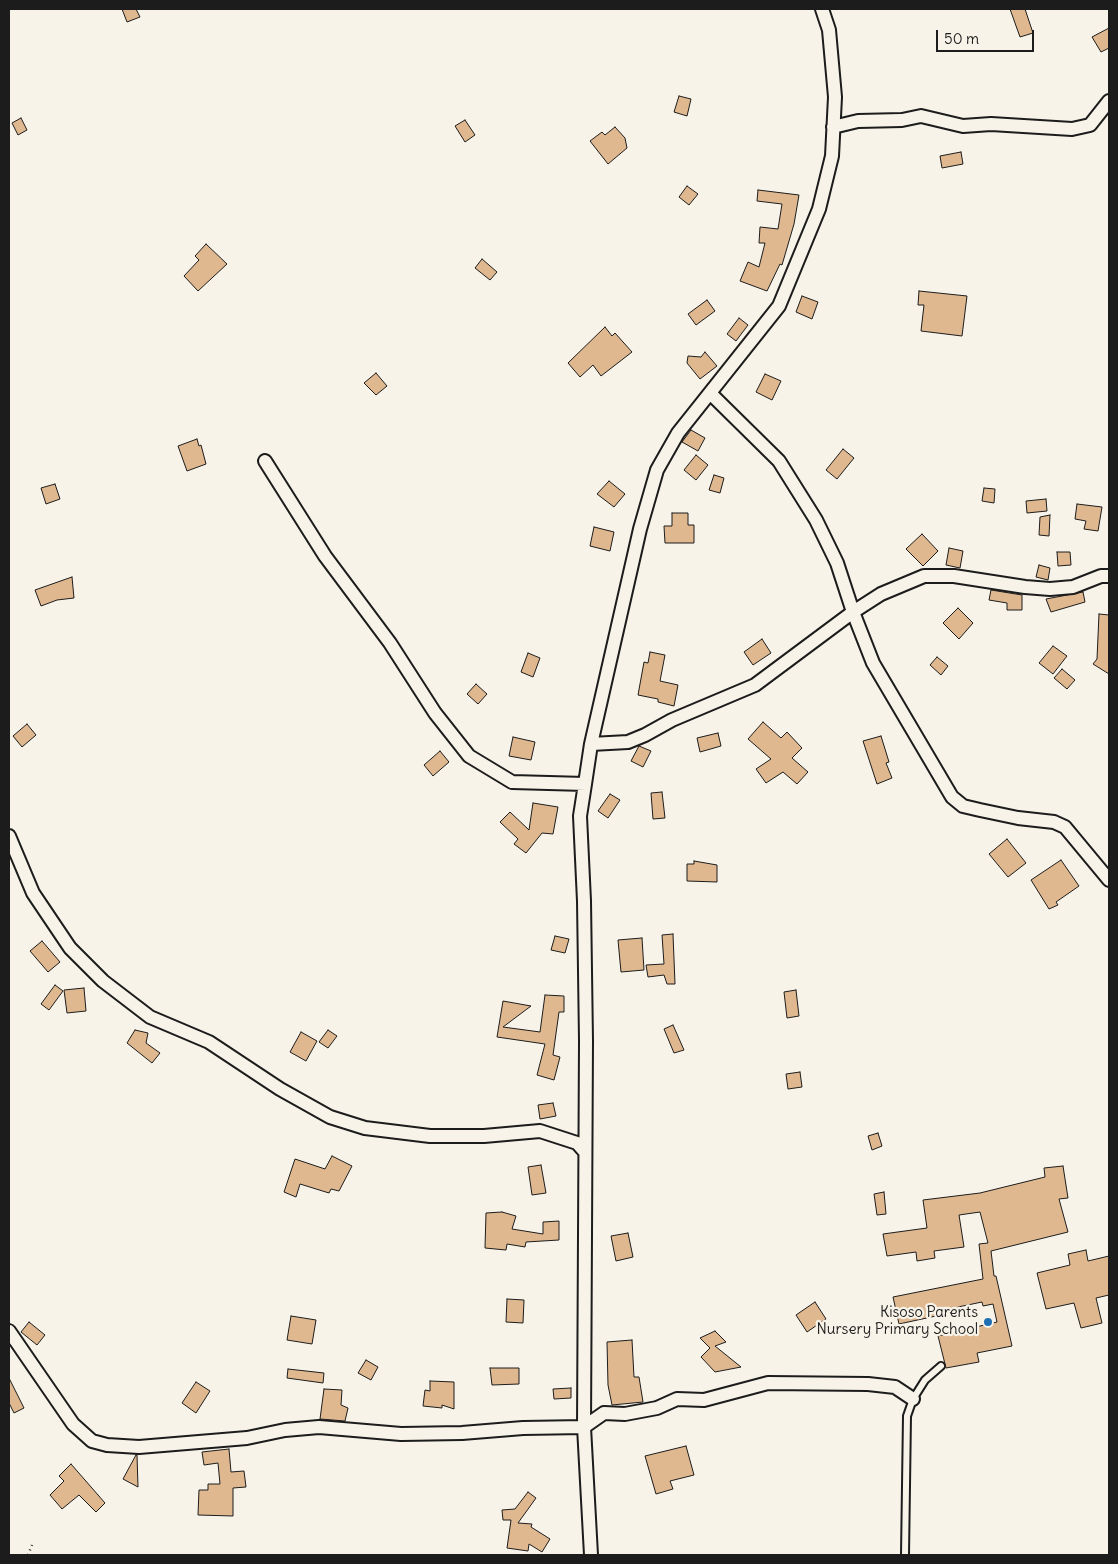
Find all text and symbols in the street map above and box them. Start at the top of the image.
scale bar [938,20,1036,52]
text: 50 m [944,29,979,48]
place label: Kisoso Parents Nursery Primary School [816,1304,978,1339]
marker: Kisoso Parents Nursery Primary School [982,1316,994,1328]

